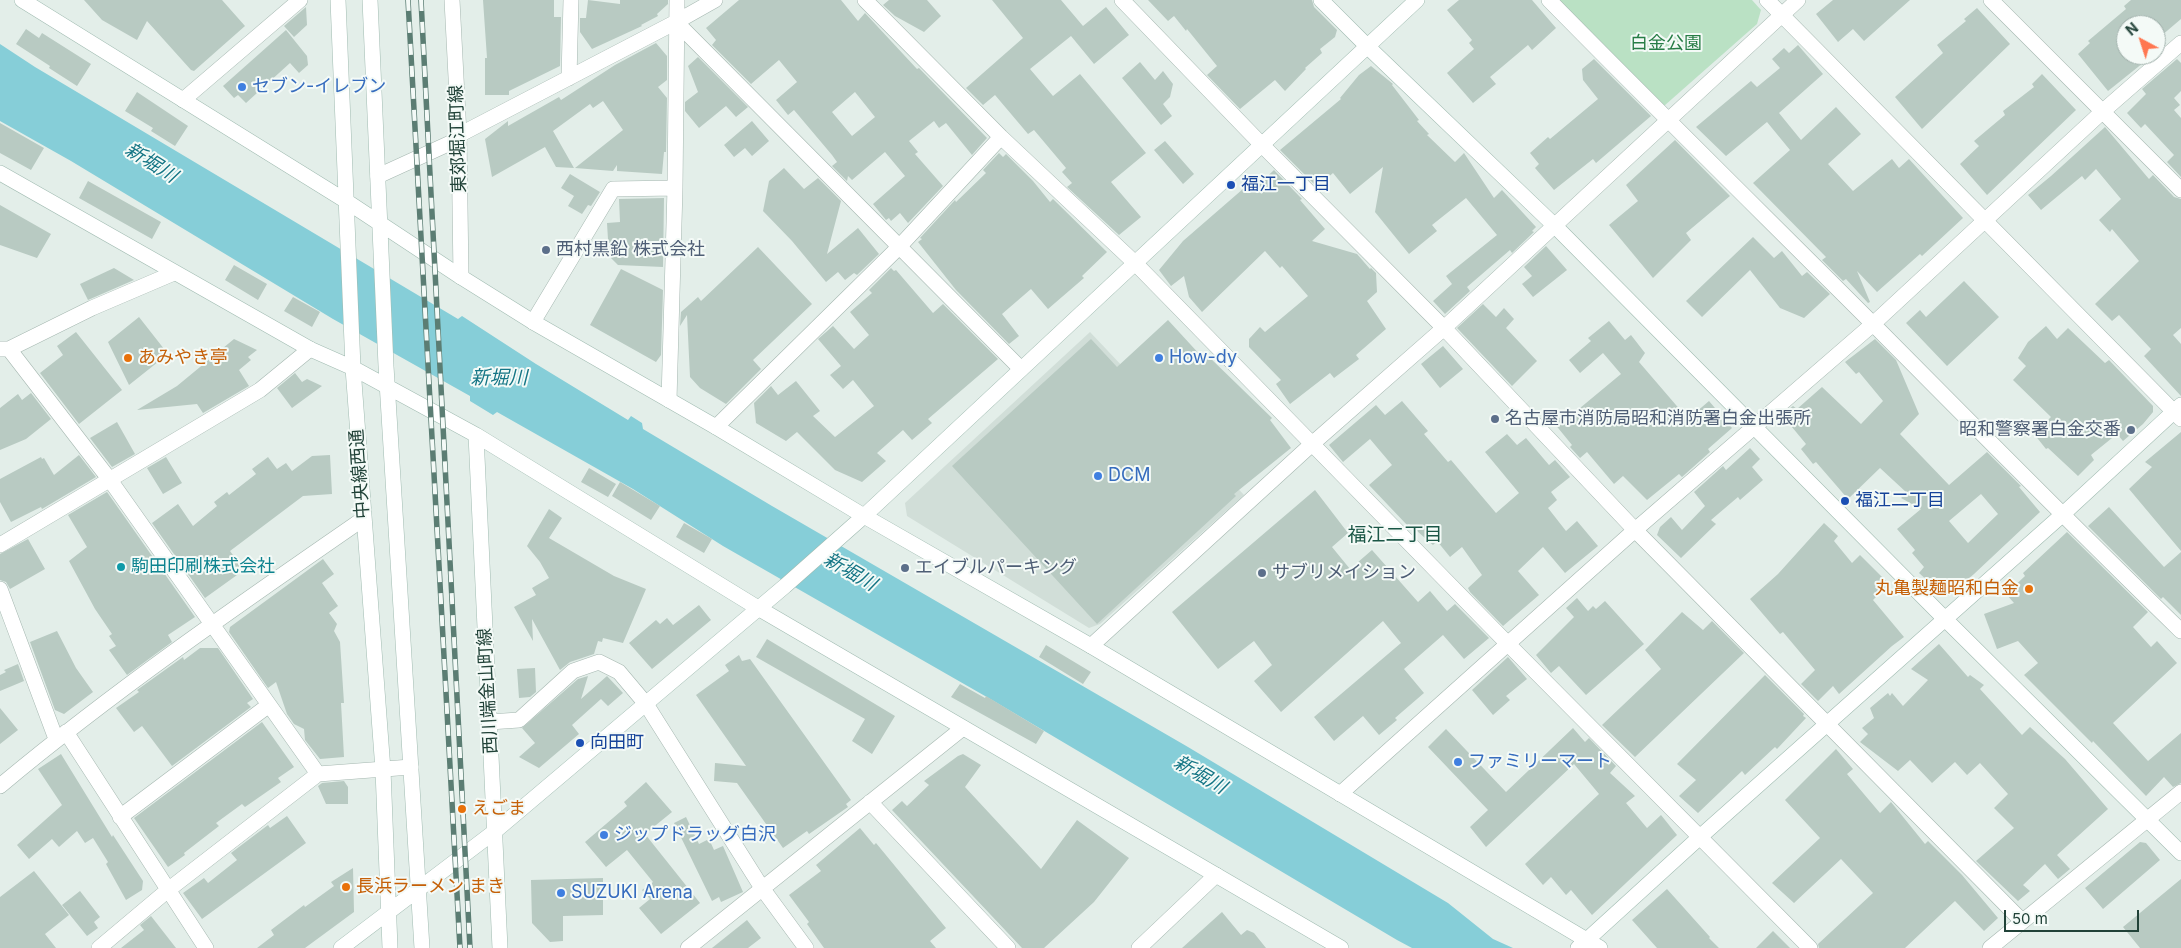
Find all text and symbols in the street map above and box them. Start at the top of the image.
north arrow [2116,15,2166,65]
text: N [2122,19,2141,39]
park label: 白金公園 [1630,33,1702,55]
place label: セブン-イレブン [252,76,386,98]
marker: セブン-イレブン [236,81,248,93]
street label: 東郊堀江町線 [445,85,471,193]
water label: 新堀川 [121,138,181,188]
place label: 福江一丁目 [1241,174,1331,196]
marker: 福江一丁目 [1225,179,1237,191]
place label: 西村黒鉛 株式会社 [556,239,705,261]
marker: 西村黒鉛 株式会社 [540,244,552,256]
place label: あみやき亭 [138,347,228,369]
place label: How-dy [1169,347,1237,369]
marker: あみやき亭 [122,352,134,364]
marker: How-dy [1153,352,1165,364]
water label: 新堀川 [471,367,527,389]
place label: 名古屋市消防局昭和消防署白金出張所 [1505,408,1811,430]
marker: 名古屋市消防局昭和消防署白金出張所 [1489,413,1501,425]
place label: 昭和警察署白金交番 [1959,419,2121,441]
marker: 昭和警察署白金交番 [2125,424,2137,436]
street label: 中央線西通 [346,428,374,520]
place label: DCM [1108,465,1150,487]
marker: DCM [1092,470,1104,482]
place label: 福江二丁目 [1855,490,1945,512]
marker: 福江二丁目 [1839,495,1851,507]
district label: 福江二丁目 [1348,524,1442,546]
water label: 新堀川 [820,548,880,596]
place label: 駒田印刷株式会社 [131,556,275,578]
place label: エイブルパーキング [915,557,1077,579]
marker: 駒田印刷株式会社 [115,561,127,573]
marker: エイブルパーキング [899,562,911,574]
place label: サブリメイション [1272,562,1416,584]
marker: サブリメイション [1256,567,1268,579]
place label: 丸亀製麺昭和白金 [1875,578,2019,600]
marker: 丸亀製麺昭和白金 [2023,583,2035,595]
street label: 西川端金山町線 [474,628,502,754]
place label: 向田町 [590,732,644,754]
marker: 向田町 [574,737,586,749]
water label: 新堀川 [1170,751,1230,799]
place label: ファミリーマート [1468,751,1612,773]
marker: ファミリーマート [1452,756,1464,768]
place label: えごま [472,798,526,820]
marker: えごま [456,803,468,815]
place label: ジップドラッグ白沢 [614,824,776,846]
marker: ジップドラッグ白沢 [598,829,610,841]
place label: 長浜ラーメン まき [356,876,505,898]
marker: 長浜ラーメン まき [340,881,352,893]
place label: SUZUKI Arena [571,882,693,904]
marker: SUZUKI Arena [555,887,567,899]
scale bar [2006,900,2141,932]
text: 50 m [2012,909,2048,928]

